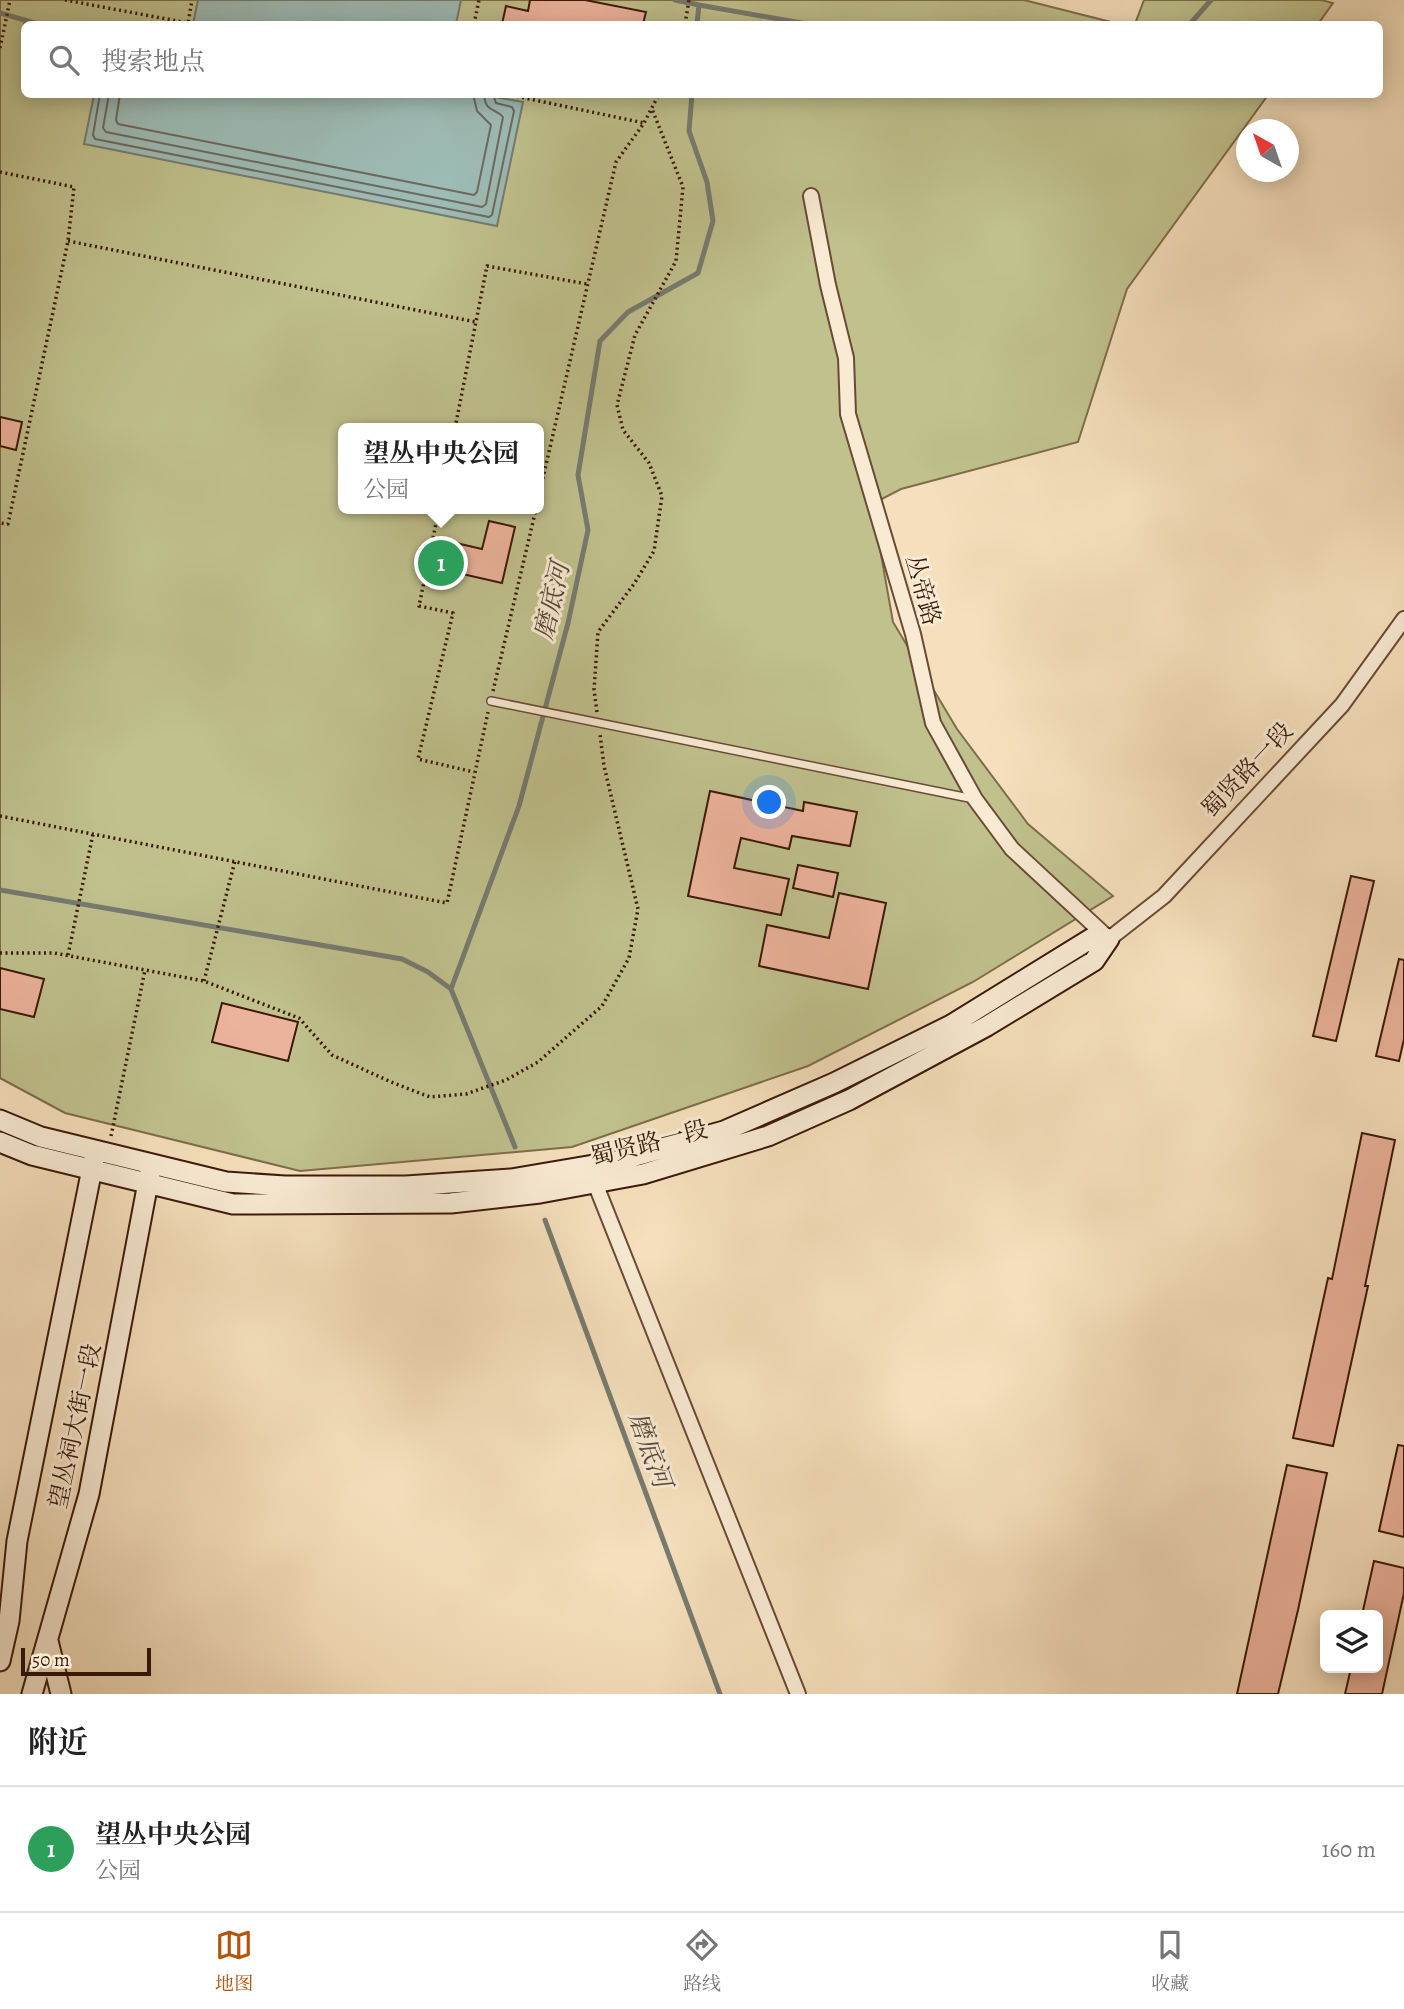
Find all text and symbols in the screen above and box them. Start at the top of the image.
search box [21,21,1383,98]
icon: search [45,41,83,79]
text: 搜索地点 [101,44,205,79]
north arrow [1236,119,1299,182]
popup [338,423,544,514]
text: 望丛中央公园 [363,436,519,471]
text: 公园 [363,474,409,505]
pin: 1 [418,537,464,589]
street label: 丛帝路 [898,551,948,629]
water label: 磨底河 [526,555,579,643]
street label: 蜀贤路一段 [1194,715,1300,825]
your location [752,785,786,819]
street label: 蜀贤路一段 [587,1113,711,1173]
street label: 望丛祠大街一段 [42,1341,108,1511]
water label: 磨底河 [620,1407,681,1496]
map controls [1320,1610,1383,1673]
button: layers [1320,1610,1383,1673]
scale bar [21,1645,150,1677]
text: 50 m [32,1647,70,1673]
text: 附近 [28,1722,88,1762]
text: 望丛中央公园 [95,1817,251,1852]
text: 1 [47,1834,55,1865]
text: 160 m [1322,1834,1376,1865]
text: 公园 [95,1855,141,1886]
tab: 地图 [215,1926,253,1997]
tab: 路线 [683,1926,721,1997]
tab: 收藏 [1151,1926,1189,1997]

